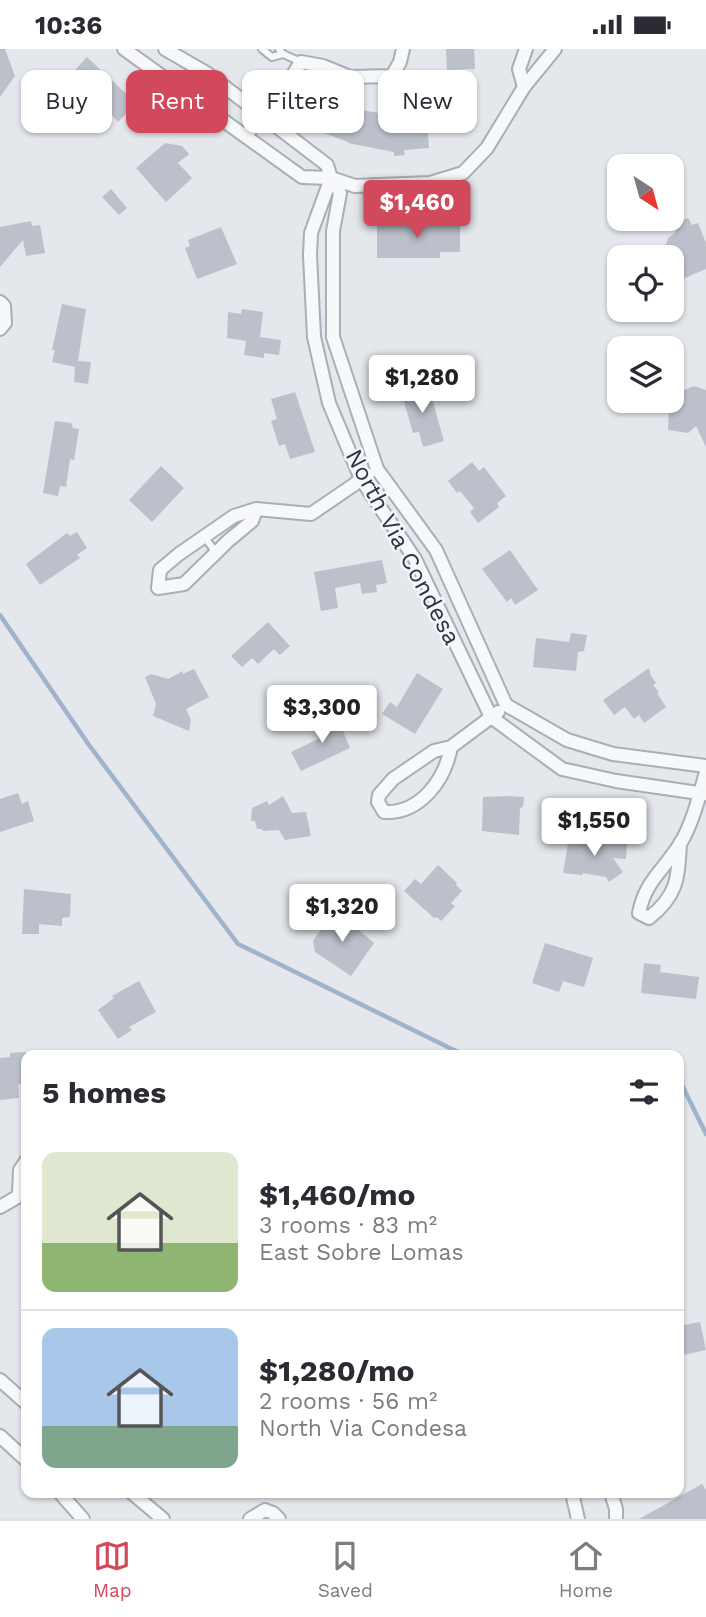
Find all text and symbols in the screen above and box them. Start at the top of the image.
text: 10:36 [35,10,102,40]
chip: Buy [21,70,112,133]
chip: Rent [126,70,228,133]
chip: Filters [242,70,364,133]
chip: New [378,70,477,133]
north arrow [607,154,684,231]
map controls [607,154,684,413]
pin: $1,460 [360,181,474,240]
text: $1,460 [379,189,455,216]
button: locate [607,245,684,322]
button: layers [607,336,684,413]
pin: $1,280 [365,355,479,415]
text: $1,280 [385,364,459,391]
street label: North Via Condesa [340,445,466,649]
pin: $3,300 [265,685,379,745]
text: $3,300 [283,694,361,721]
pin: $1,550 [537,799,651,858]
text: $1,550 [558,807,630,834]
pin: $1,320 [285,885,399,944]
text: $1,320 [305,893,379,920]
icon: filters [625,1073,663,1111]
text: 5 homes [42,1075,166,1110]
text: $1,460/mo [259,1177,415,1212]
icon: home [98,1180,182,1264]
text: 3 rooms · 83 m² [259,1212,437,1239]
text: East Sobre Lomas [259,1239,464,1266]
text: $1,280/mo [259,1353,414,1388]
icon: home [98,1356,182,1440]
text: 2 rooms · 56 m² [259,1388,437,1415]
text: North Via Condesa [259,1415,467,1442]
tab: Map [93,1537,132,1602]
tab: Saved [318,1537,373,1602]
tab: Home [559,1537,613,1602]

